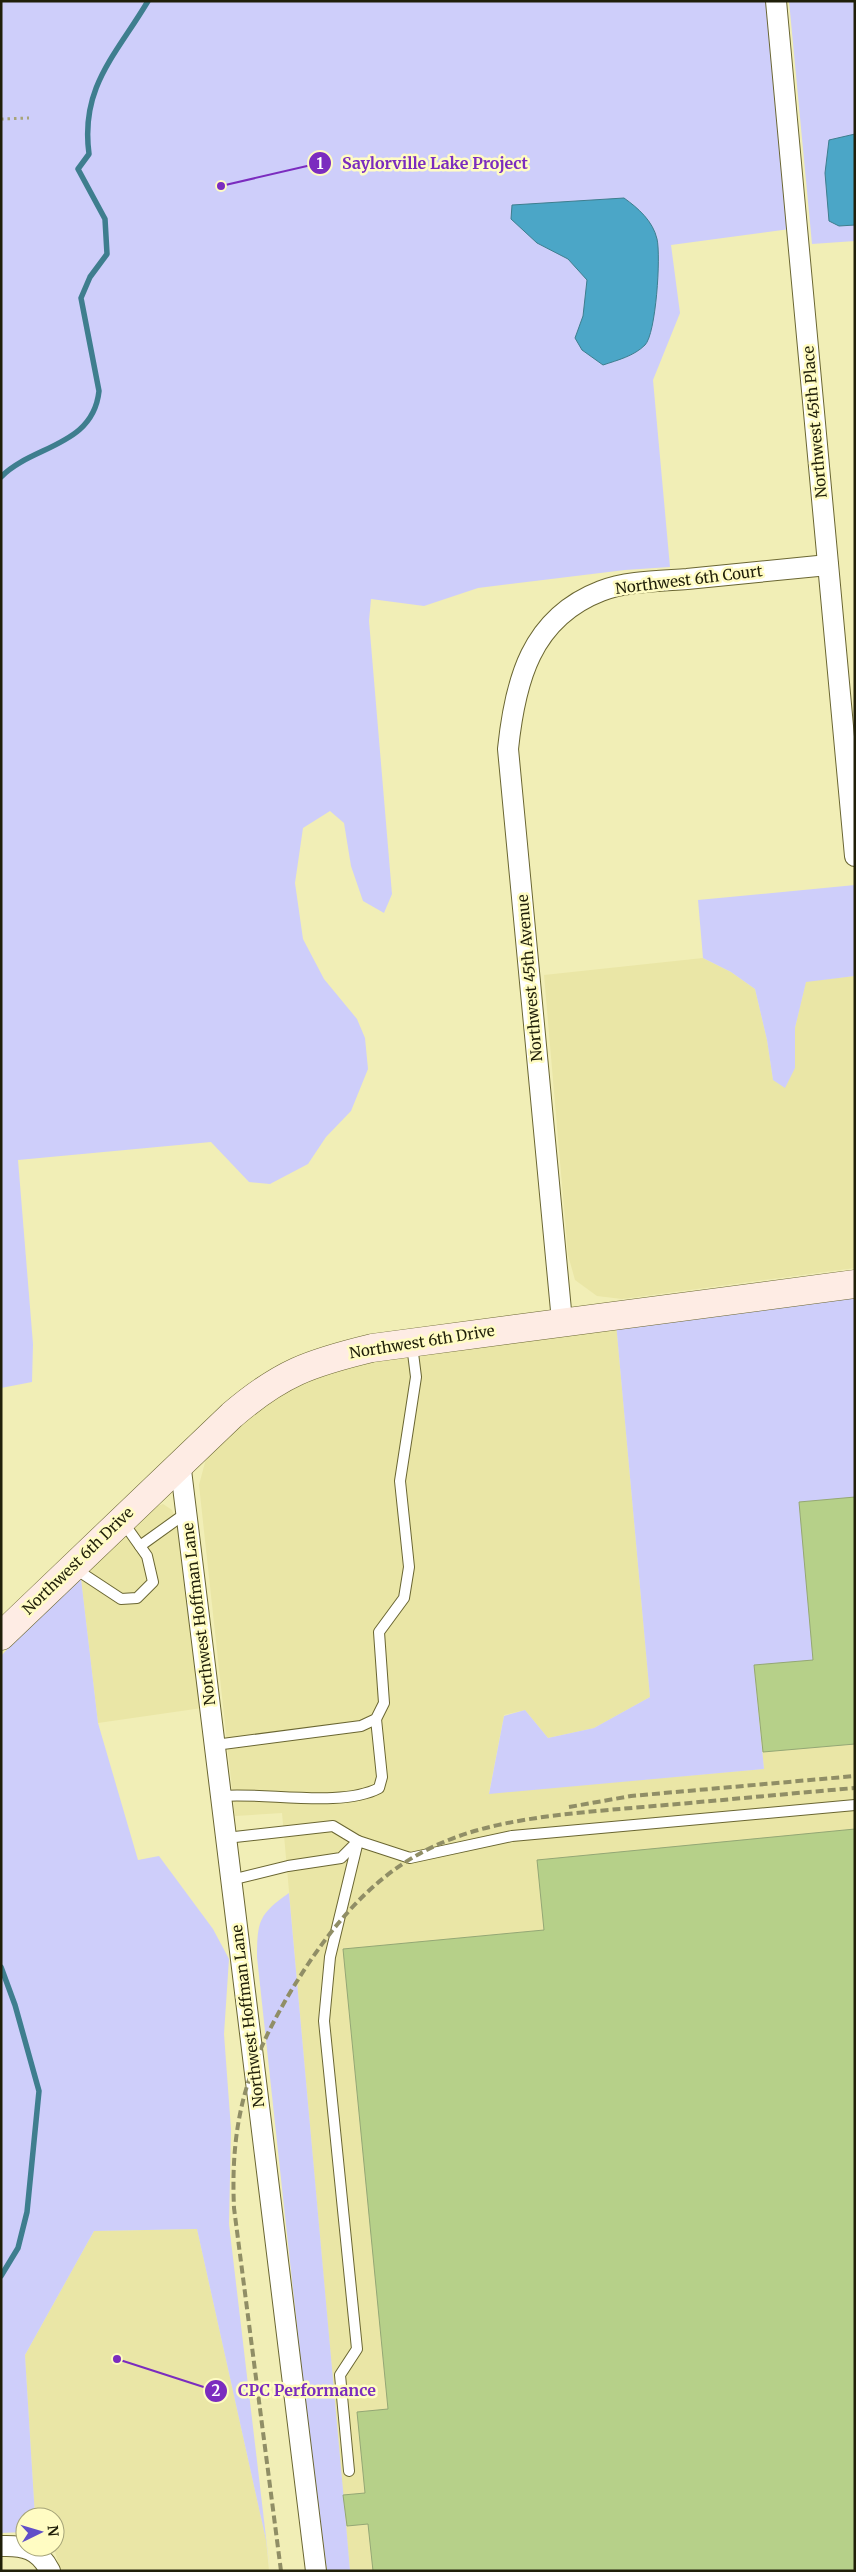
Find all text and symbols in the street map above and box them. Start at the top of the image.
callout: Saylorville Lake Project [307,148,538,179]
text: Saylorville Lake Project [342,153,529,173]
text: 1 [317,154,324,173]
street label: Northwest 45th Place [798,345,831,499]
street label: Northwest 6th Court [614,561,764,598]
street label: Northwest 45th Avenue [513,893,546,1062]
street label: Northwest 6th Drive [348,1321,496,1362]
street label: Northwest 6th Drive [18,1503,137,1618]
street label: Northwest Hoffman Lane [178,1521,219,1706]
street label: Northwest Hoffman Lane [227,1923,268,2108]
callout: CPC Performance [203,2375,386,2406]
text: CPC Performance [238,2380,376,2400]
text: 2 [212,2381,221,2400]
north arrow [15,2507,65,2557]
text: N [44,2525,62,2537]

